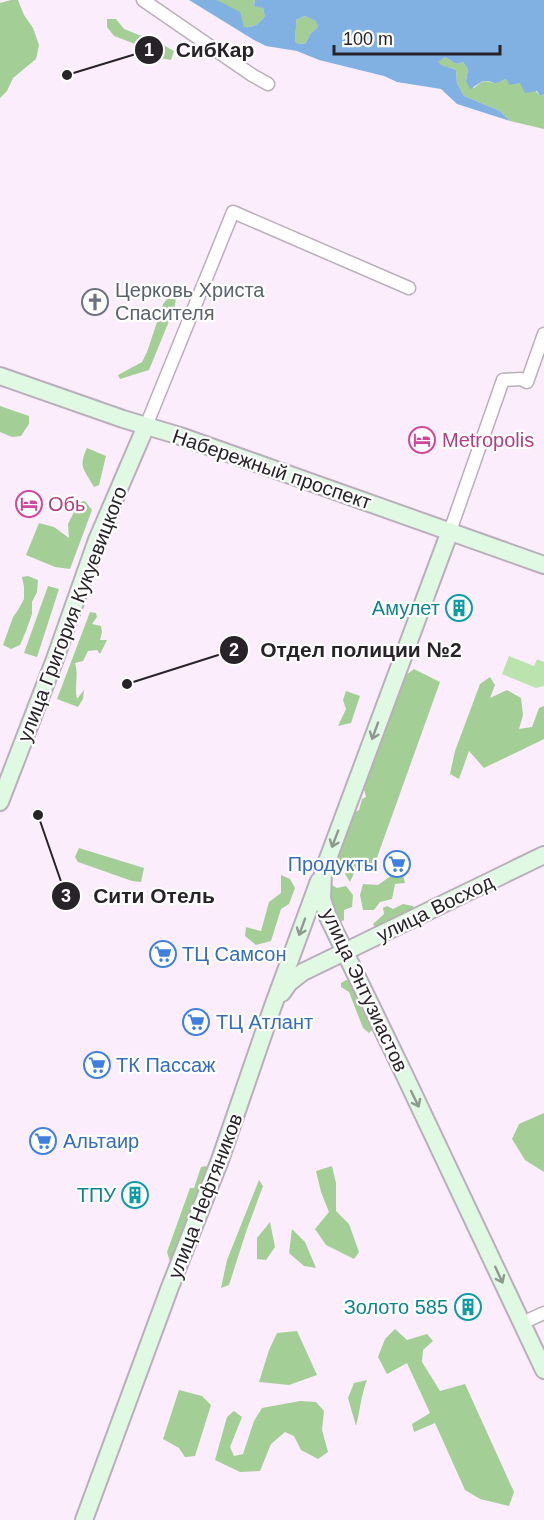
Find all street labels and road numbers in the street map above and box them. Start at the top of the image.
street label: Набережный проспект [170,425,374,513]
street label: улица Григория Кукуевицкого [13,483,131,745]
street label: улица Восход [373,870,497,946]
street label: улица Энтузиастов [318,905,412,1075]
street label: улица Нефтяников [163,1110,247,1282]

